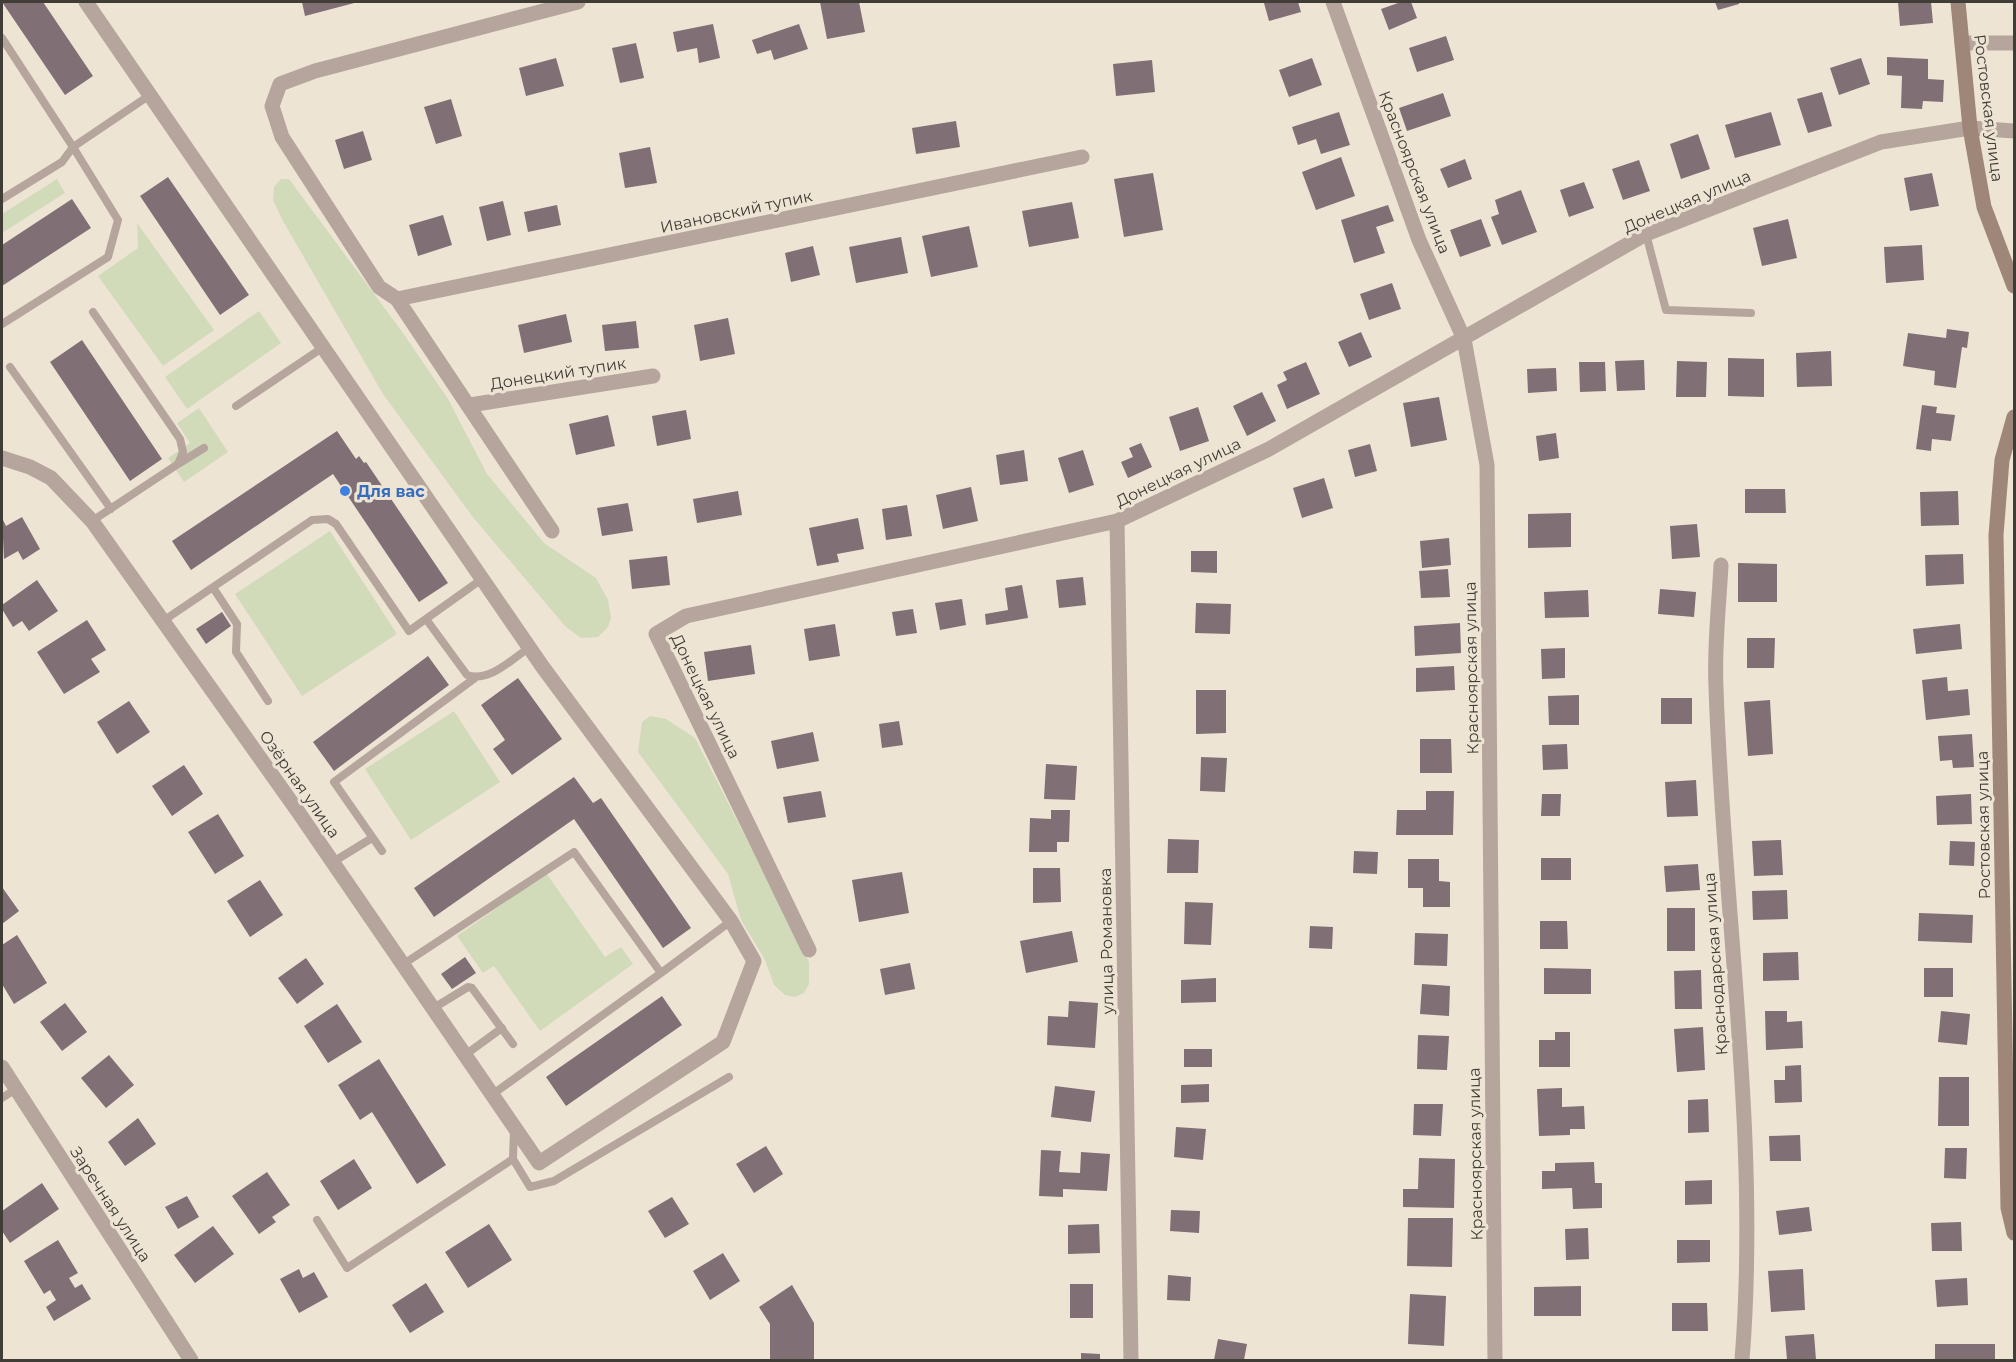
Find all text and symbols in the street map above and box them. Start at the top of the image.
street label: Ростовская улица [1970,33,2007,183]
street label: Красноярская улица [1375,88,1454,256]
street label: Донецкая улица [1621,166,1754,237]
street label: Ивановский тупик [658,186,815,237]
street label: Донецкий тупик [489,353,628,394]
street label: Донецкая улица [1113,434,1244,511]
place label: Для вас [357,482,425,501]
marker: Для вас [338,484,352,498]
street label: Красноярская улица [1460,581,1483,755]
street label: Донецкая улица [667,631,744,762]
street label: Озёрная улица [255,727,344,842]
street label: Ростовская улица [1973,751,1994,899]
street label: улица Романовка [1096,868,1117,1015]
street label: Краснодарская улица [1700,872,1731,1056]
street label: Красноярская улица [1464,1067,1487,1241]
street label: Заречная улица [66,1143,155,1266]

